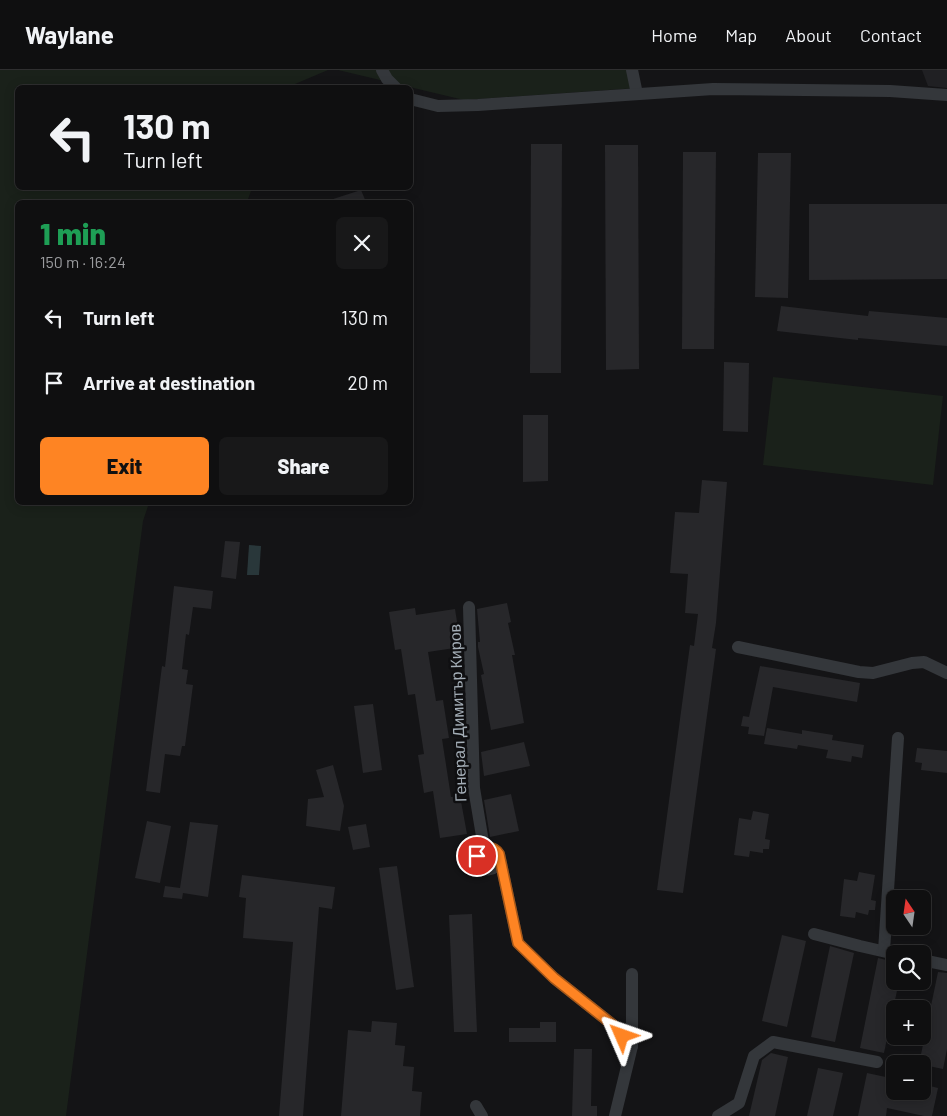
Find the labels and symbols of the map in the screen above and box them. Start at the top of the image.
street label: Генерал Димитър Киров [444,624,470,802]
pin [456,835,498,877]
north arrow [886,890,931,935]
position arrow [595,1009,647,1061]

